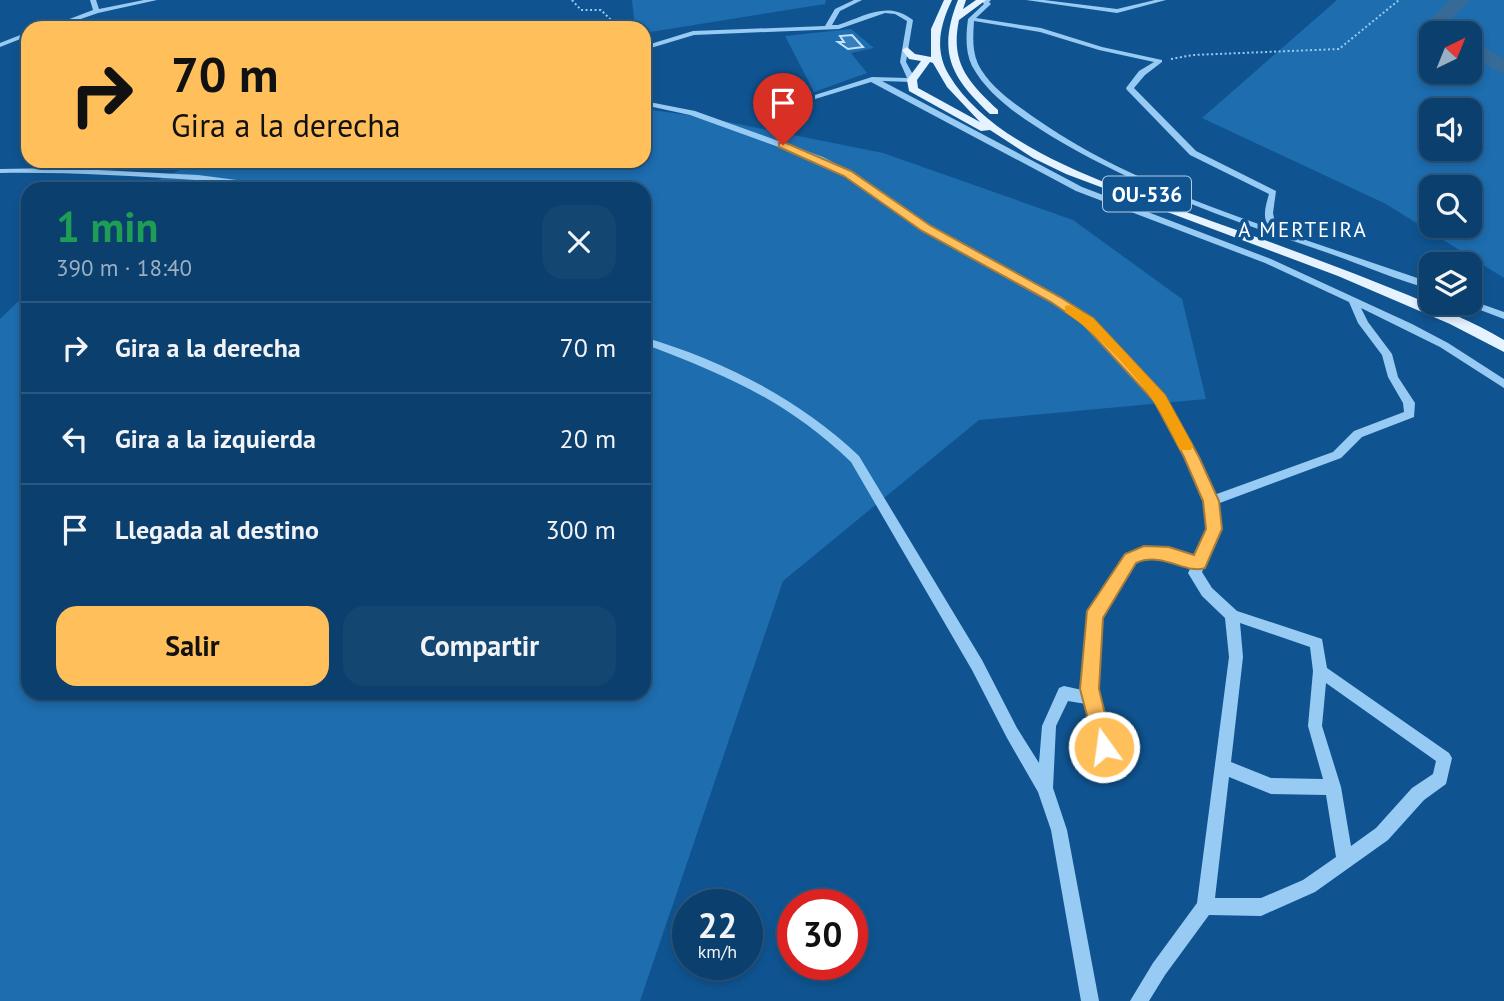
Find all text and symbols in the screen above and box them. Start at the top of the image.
north arrow [1419,21,1482,84]
map controls [1419,21,1482,315]
text: 70 m [171,42,278,106]
icon: right [56,49,147,140]
pin [753,73,813,145]
icon: arrive [764,84,802,122]
button: sound [1419,98,1482,161]
text: Gira a la derecha [171,104,401,146]
button: search [1419,175,1482,238]
road number: OU-536 [1103,176,1191,212]
text: 1 min [56,199,158,254]
button: close [542,205,616,279]
district label: A MERTEIRA [1238,216,1368,243]
button: layers [1419,252,1482,315]
text: 390 m · 18:40 [56,253,192,282]
icon: right [56,329,94,367]
text: Gira a la derecha [115,331,301,364]
text: 70 m [560,331,616,364]
icon: left [56,420,94,458]
text: Gira a la izquierda [115,422,316,455]
text: 20 m [560,422,616,455]
icon: arrive [56,511,94,549]
text: Llegada al destino [115,513,319,546]
text: 300 m [545,513,616,546]
button: Salir [56,606,329,686]
button: Compartir [343,606,616,686]
position arrow [1067,710,1141,784]
speed limit sign: 30 [777,889,868,980]
text: 22 [698,902,737,948]
text: km/h [698,940,737,963]

